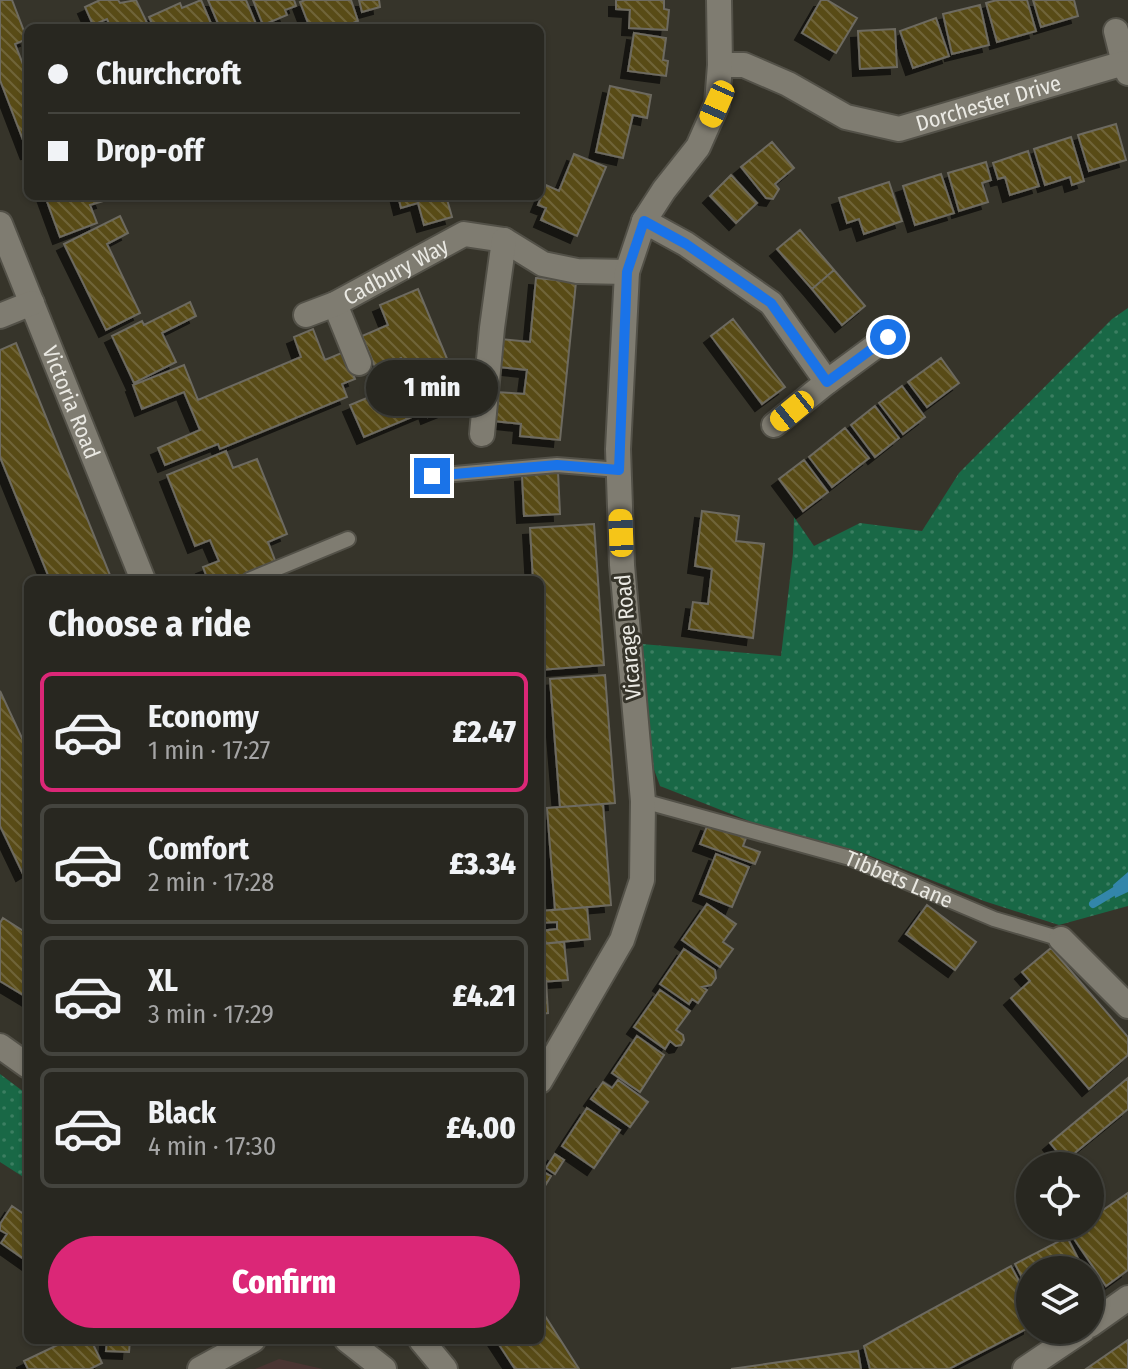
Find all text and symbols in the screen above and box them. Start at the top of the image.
text: Churchcroft [96,56,241,92]
street label: Dorchester Drive [912,69,1064,137]
car [696,77,738,131]
text: Drop-off [96,133,203,169]
street label: Cadbury Way [338,232,453,311]
route start [870,319,906,355]
street label: Victoria Road [37,342,106,463]
callout: 1 min [366,360,498,416]
text: 1 min [404,372,460,403]
car [766,387,818,435]
route end [414,458,450,494]
car [608,509,634,557]
street label: Vicarage Road [609,573,647,701]
text: Choose a ride [48,602,251,646]
icon: car [52,696,124,768]
text: Economy [148,699,259,735]
text: £2.47 [453,714,516,750]
text: 1 min · 17:27 [148,735,270,766]
icon: car [52,828,124,900]
text: Comfort [148,831,249,867]
street label: Tibbets Lane [841,844,957,914]
text: £3.34 [449,846,516,882]
text: 2 min · 17:28 [148,867,274,898]
icon: car [52,960,124,1032]
text: XL [148,963,178,999]
text: £4.21 [452,978,516,1014]
text: 3 min · 17:29 [148,999,274,1030]
icon: car [52,1092,124,1164]
text: Black [148,1095,216,1131]
text: £4.00 [446,1110,516,1146]
text: 4 min · 17:30 [148,1131,276,1162]
map controls [1016,1152,1104,1344]
button: locate [1016,1152,1104,1240]
button: Confirm [48,1236,520,1328]
button: layers [1016,1256,1104,1344]

